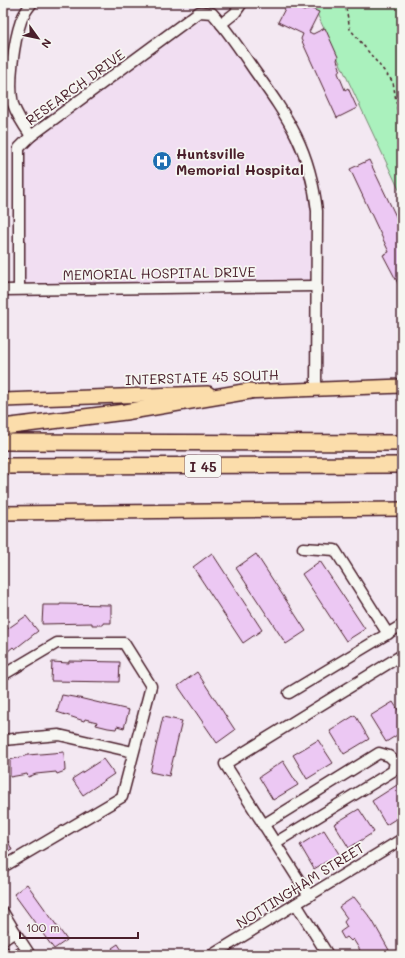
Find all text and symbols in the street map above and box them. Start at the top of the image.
north arrow [18,18,58,58]
text: N [38,36,55,51]
street label: RESEARCH DRIVE [22,45,128,129]
place label: Huntsville Memorial Hospital [176,144,304,179]
hospital icon: Huntsville Memorial Hospital [151,150,173,172]
street label: MEMORIAL HOSPITAL DRIVE [62,262,256,284]
street label: INTERSTATE 45 SOUTH [125,365,279,389]
road number: I 45 [185,455,221,477]
street label: NOTTINGHAM STREET [232,838,368,932]
scale bar [20,914,138,940]
text: 100 m [26,919,60,935]

